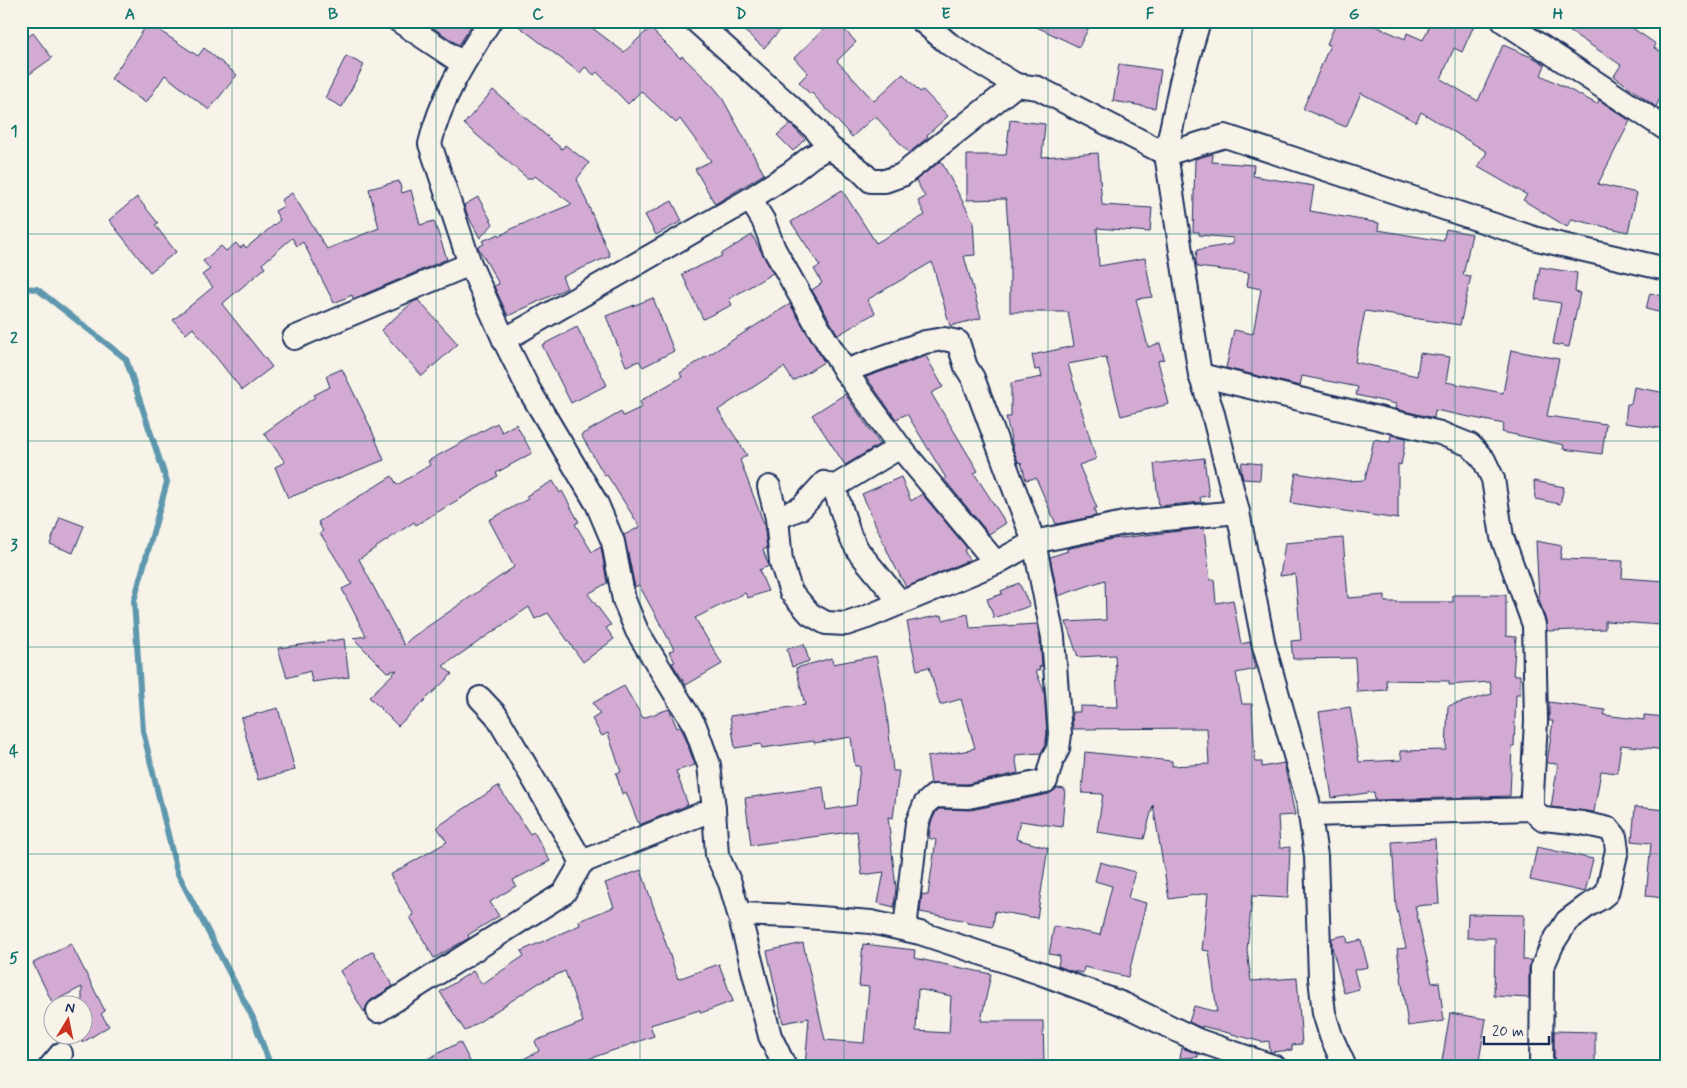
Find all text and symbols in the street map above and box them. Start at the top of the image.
text: A [125,4,135,25]
text: B [328,4,338,25]
text: C [532,4,544,25]
text: D [735,4,747,25]
text: E [941,4,951,25]
text: F [1146,4,1155,25]
text: G [1349,4,1360,25]
text: H [1553,4,1564,25]
text: 1 [10,121,18,142]
text: 2 [10,328,18,349]
text: 3 [10,535,18,556]
text: 4 [9,741,19,762]
text: 5 [9,948,19,969]
north arrow [42,996,92,1046]
text: N [64,999,76,1018]
scale bar [1484,1013,1550,1045]
text: 20 m [1492,1022,1524,1042]

